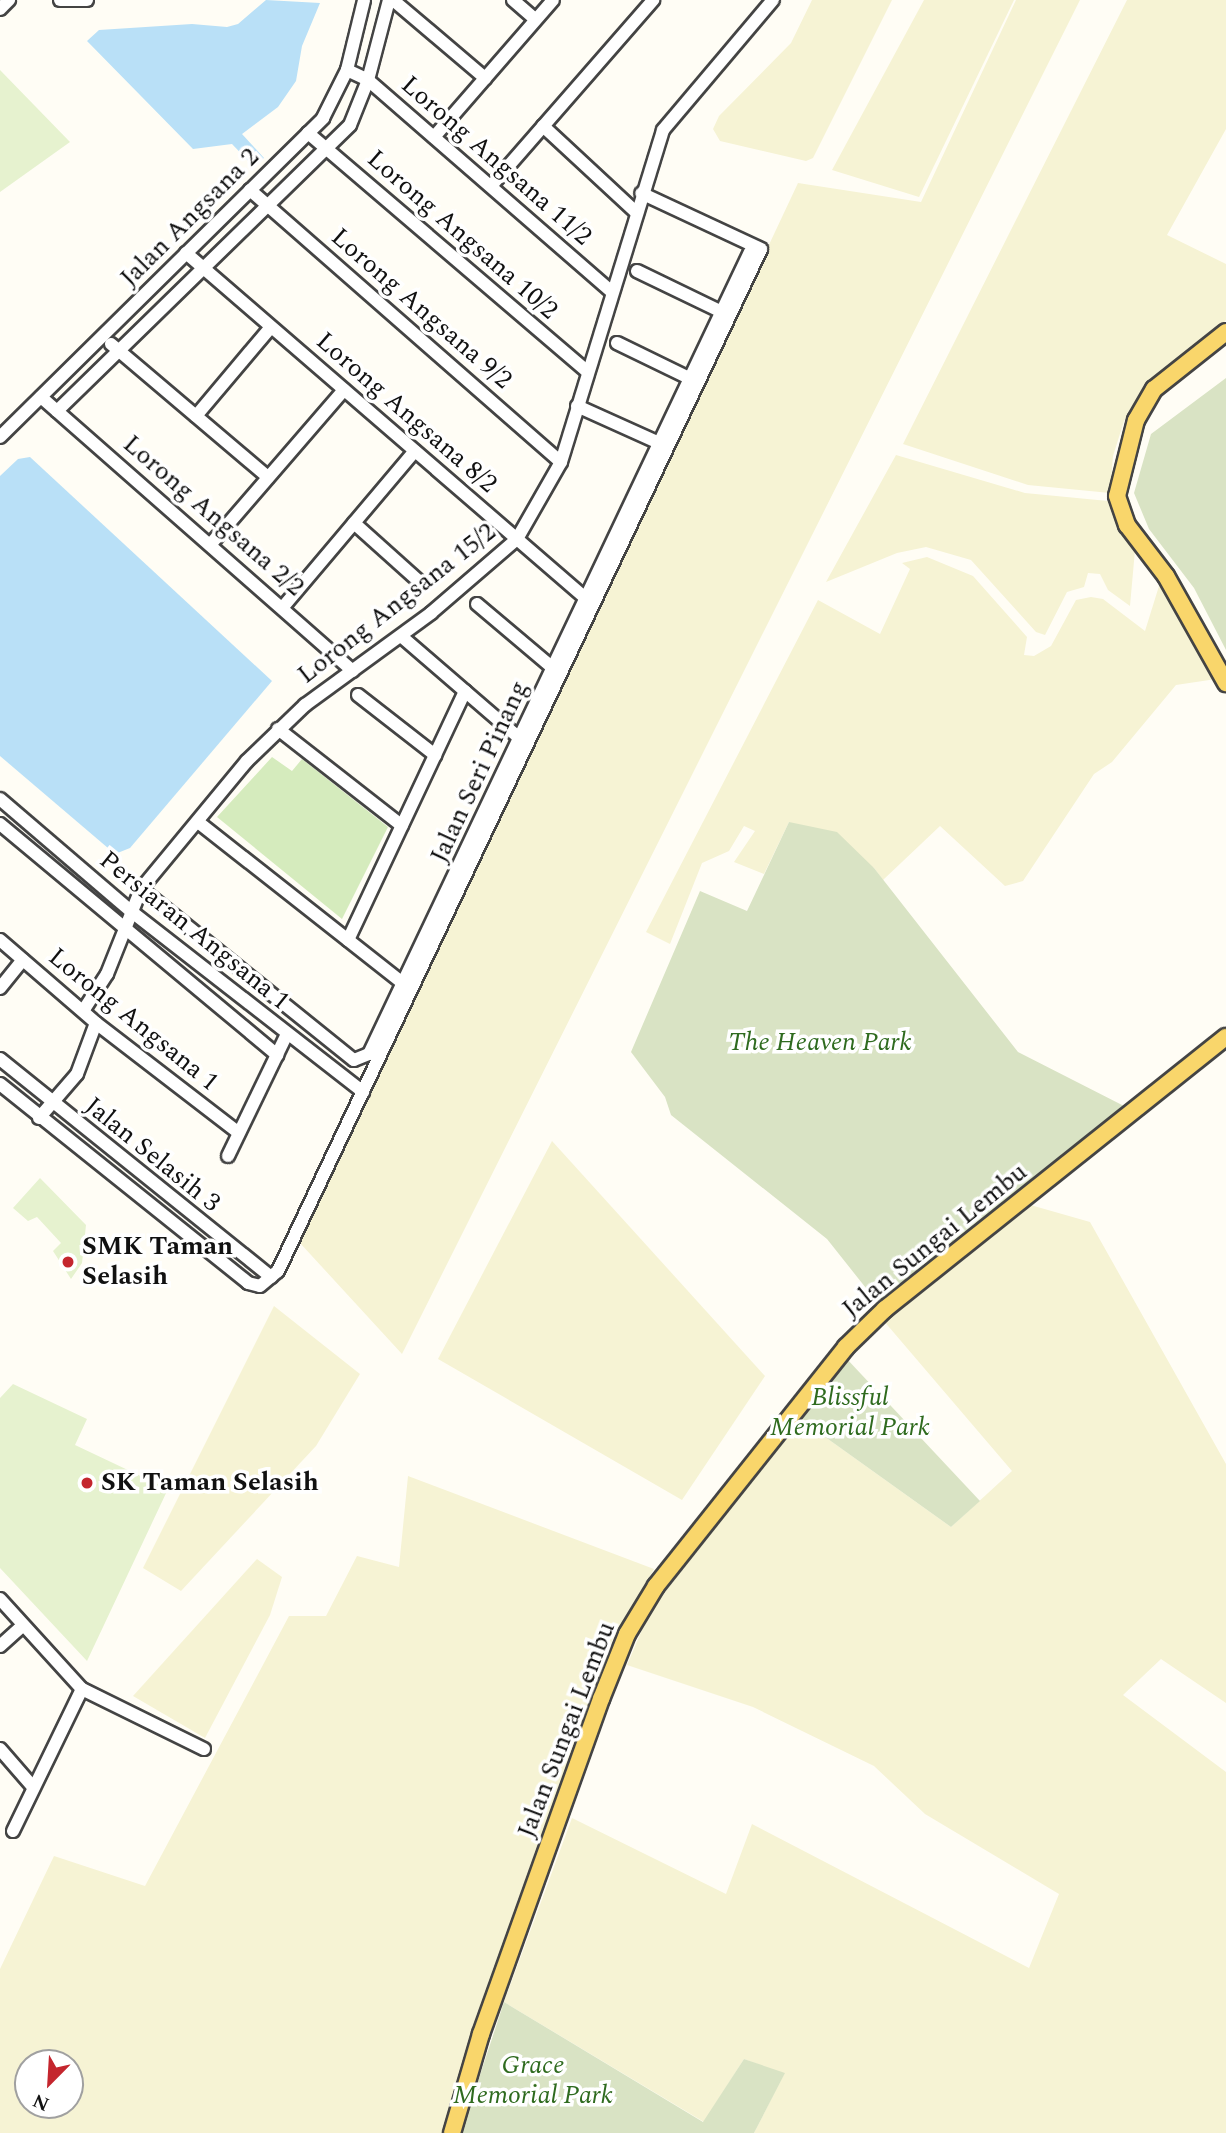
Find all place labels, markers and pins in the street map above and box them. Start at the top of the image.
place label: SMK Taman Selasih [82,1231,233,1292]
marker: SMK Taman Selasih [60,1254,76,1270]
place label: SK Taman Selasih [101,1467,319,1499]
marker: SK Taman Selasih [79,1475,95,1491]

